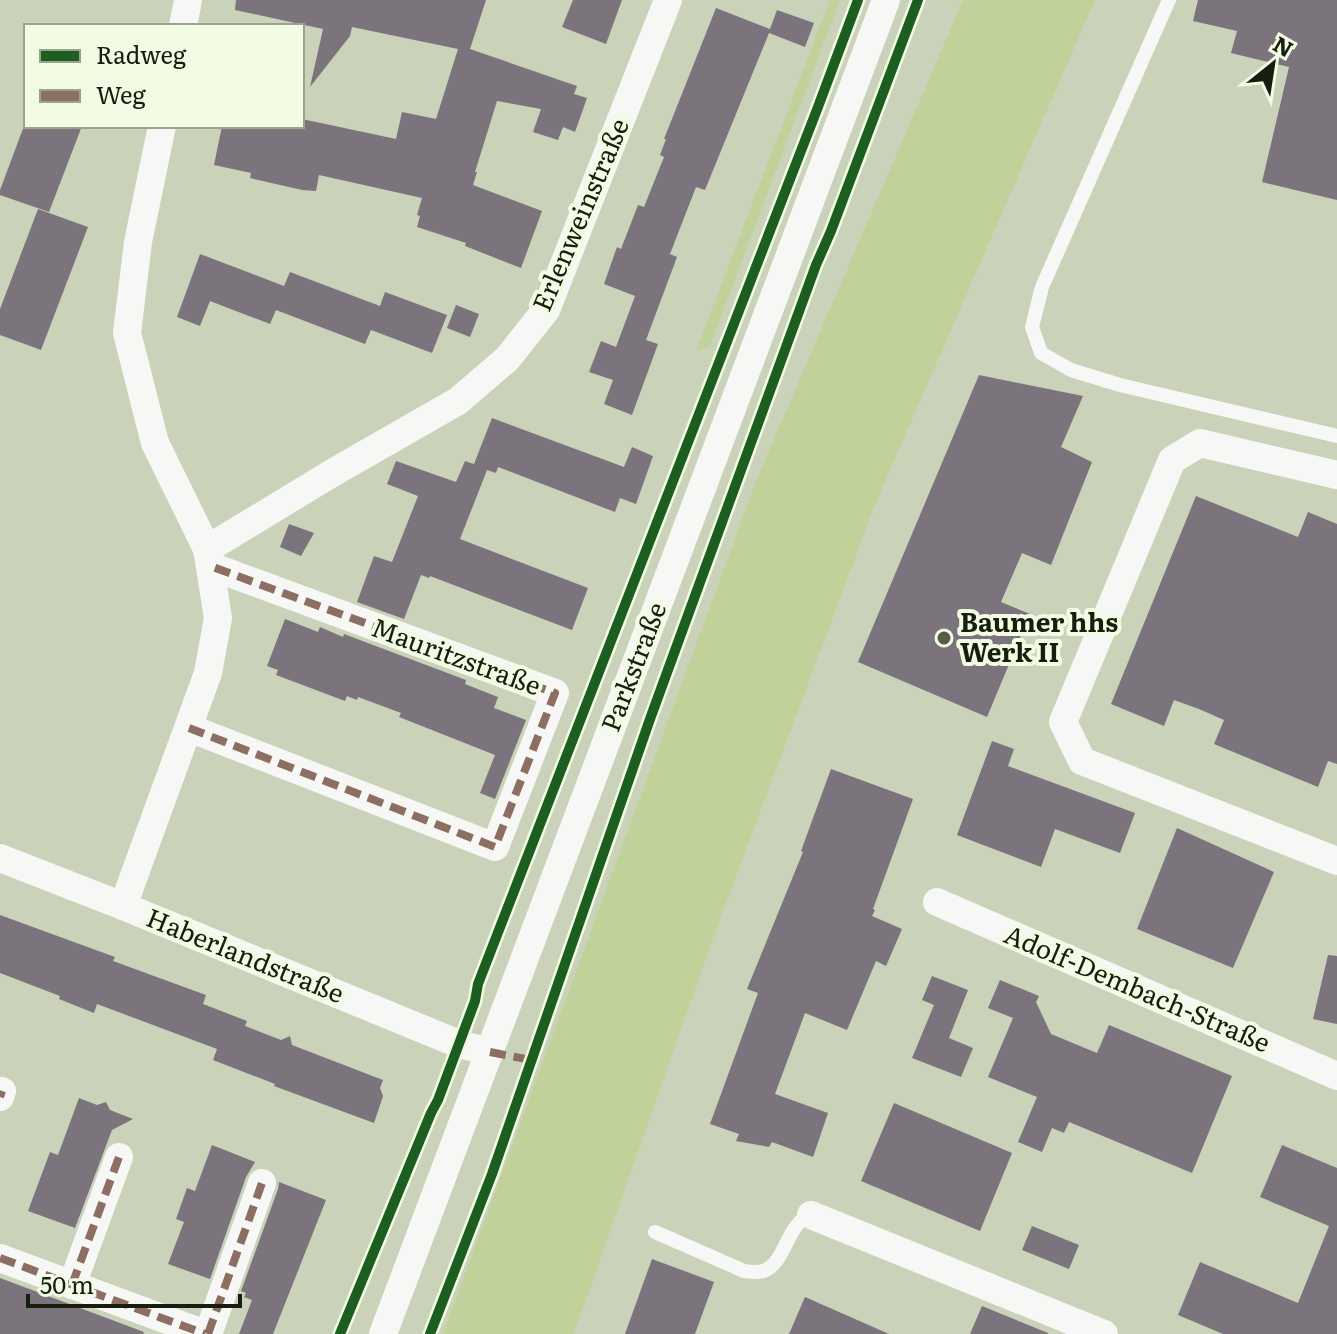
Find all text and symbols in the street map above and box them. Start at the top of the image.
legend [24,24,304,128]
north arrow [1233,24,1313,104]
text: N [1268,26,1300,64]
text: Radweg [96,36,187,71]
text: Weg [96,76,147,111]
street label: Erlenweinstraße [520,111,637,317]
street label: Parkstraße [589,596,674,737]
place label: Baumer hhs Werk II [960,601,1118,670]
street label: Mauritzstraße [367,606,547,703]
marker: Baumer hhs Werk II [935,629,953,647]
street label: Haberlandstraße [141,896,351,1011]
street label: Adolf-Dembach-Straße [999,913,1277,1060]
scale bar [28,1258,240,1308]
text: 50 m [40,1266,94,1301]

